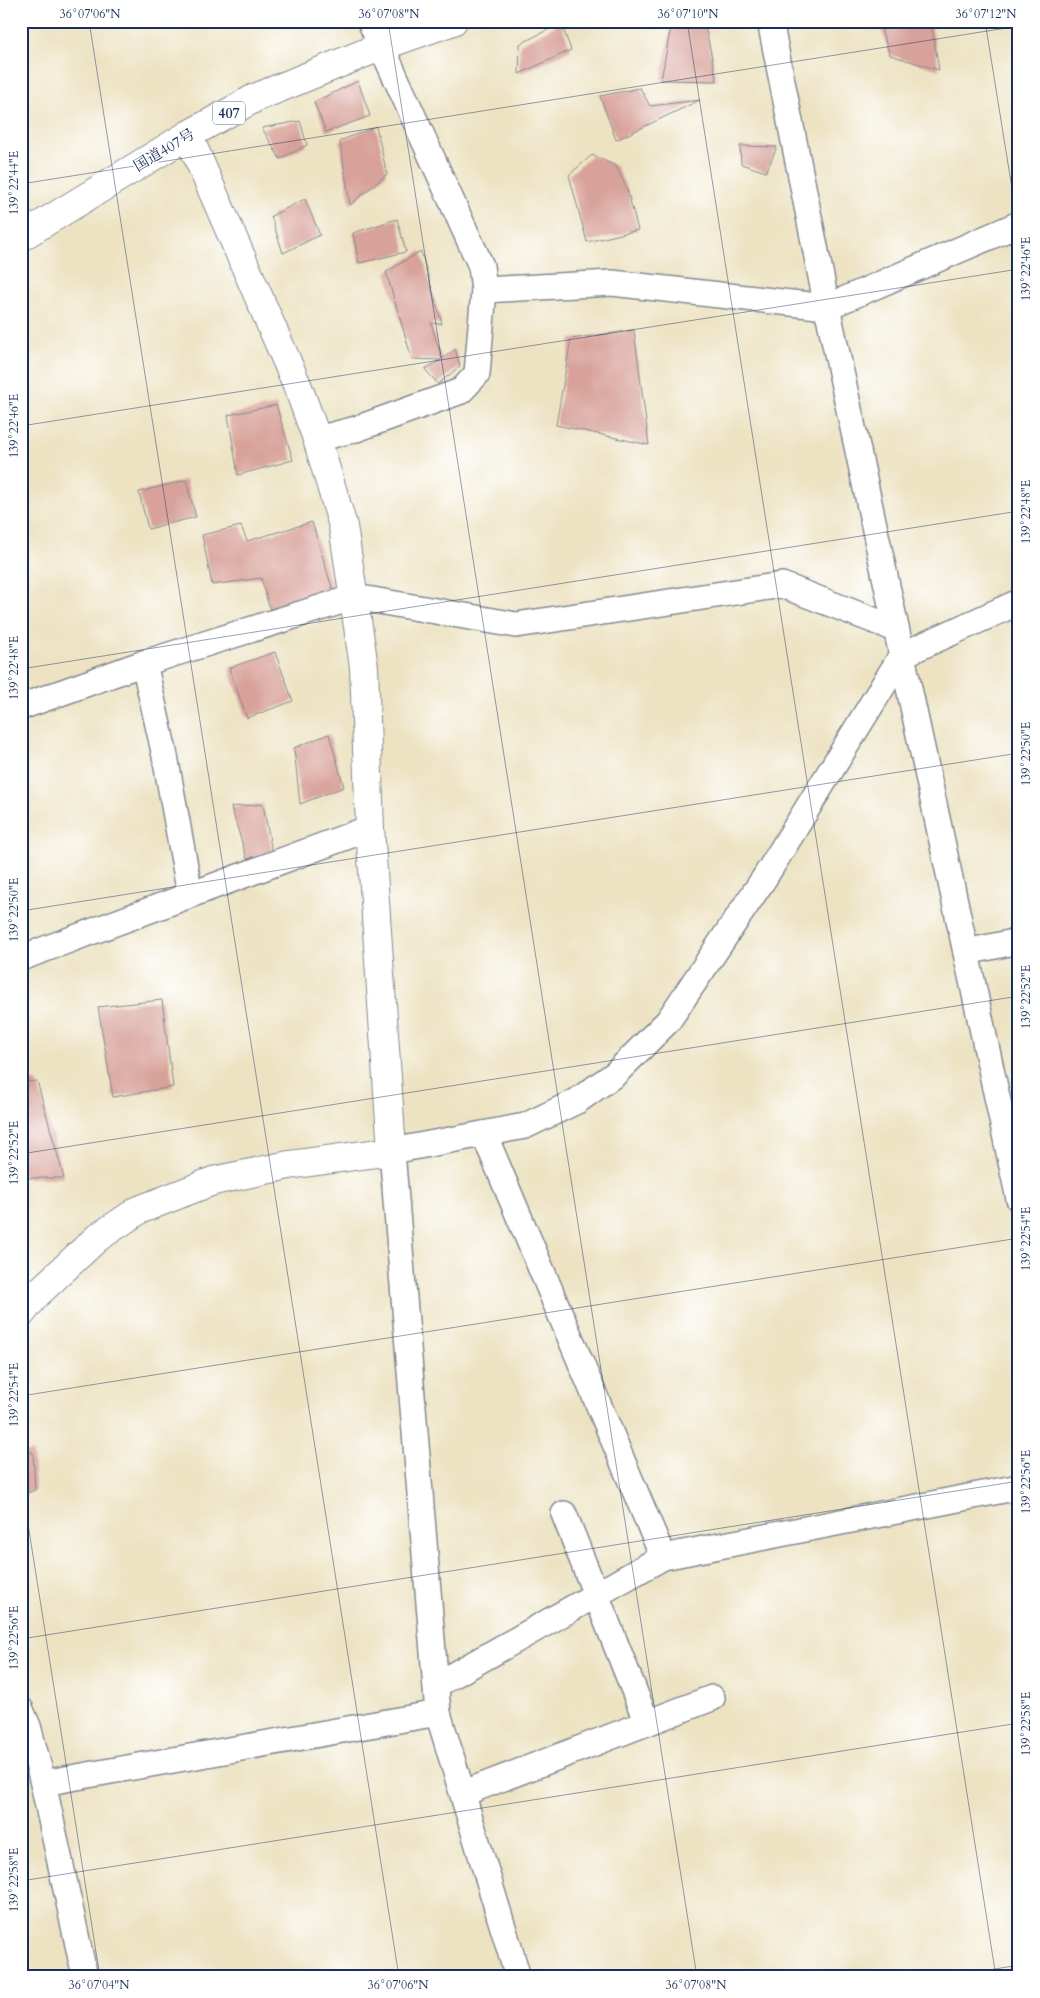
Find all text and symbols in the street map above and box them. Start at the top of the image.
text: 36°07'06"N [60,6,121,22]
text: 36°07'08"N [359,6,420,22]
text: 36°07'10"N [658,6,719,22]
text: 36°07'12"N [956,6,1017,22]
road number: 407 [213,102,245,125]
street label: 国道407号 [130,124,198,176]
text: 139°22'44"E [6,151,22,215]
text: 139°22'46"E [1018,237,1034,301]
text: 139°22'46"E [6,394,22,458]
text: 139°22'48"E [1018,480,1034,544]
text: 139°22'48"E [6,636,22,700]
text: 139°22'50"E [1018,722,1034,786]
text: 139°22'50"E [6,878,22,942]
text: 139°22'52"E [1018,965,1034,1029]
text: 139°22'52"E [6,1121,22,1185]
text: 139°22'54"E [1018,1207,1034,1271]
text: 139°22'54"E [6,1363,22,1427]
text: 139°22'56"E [1018,1450,1034,1514]
text: 139°22'56"E [6,1606,22,1670]
text: 139°22'58"E [1018,1692,1034,1756]
text: 139°22'58"E [6,1848,22,1912]
text: 36°07'04"N [69,1977,130,1993]
text: 36°07'06"N [368,1977,429,1993]
text: 36°07'08"N [666,1977,727,1993]

